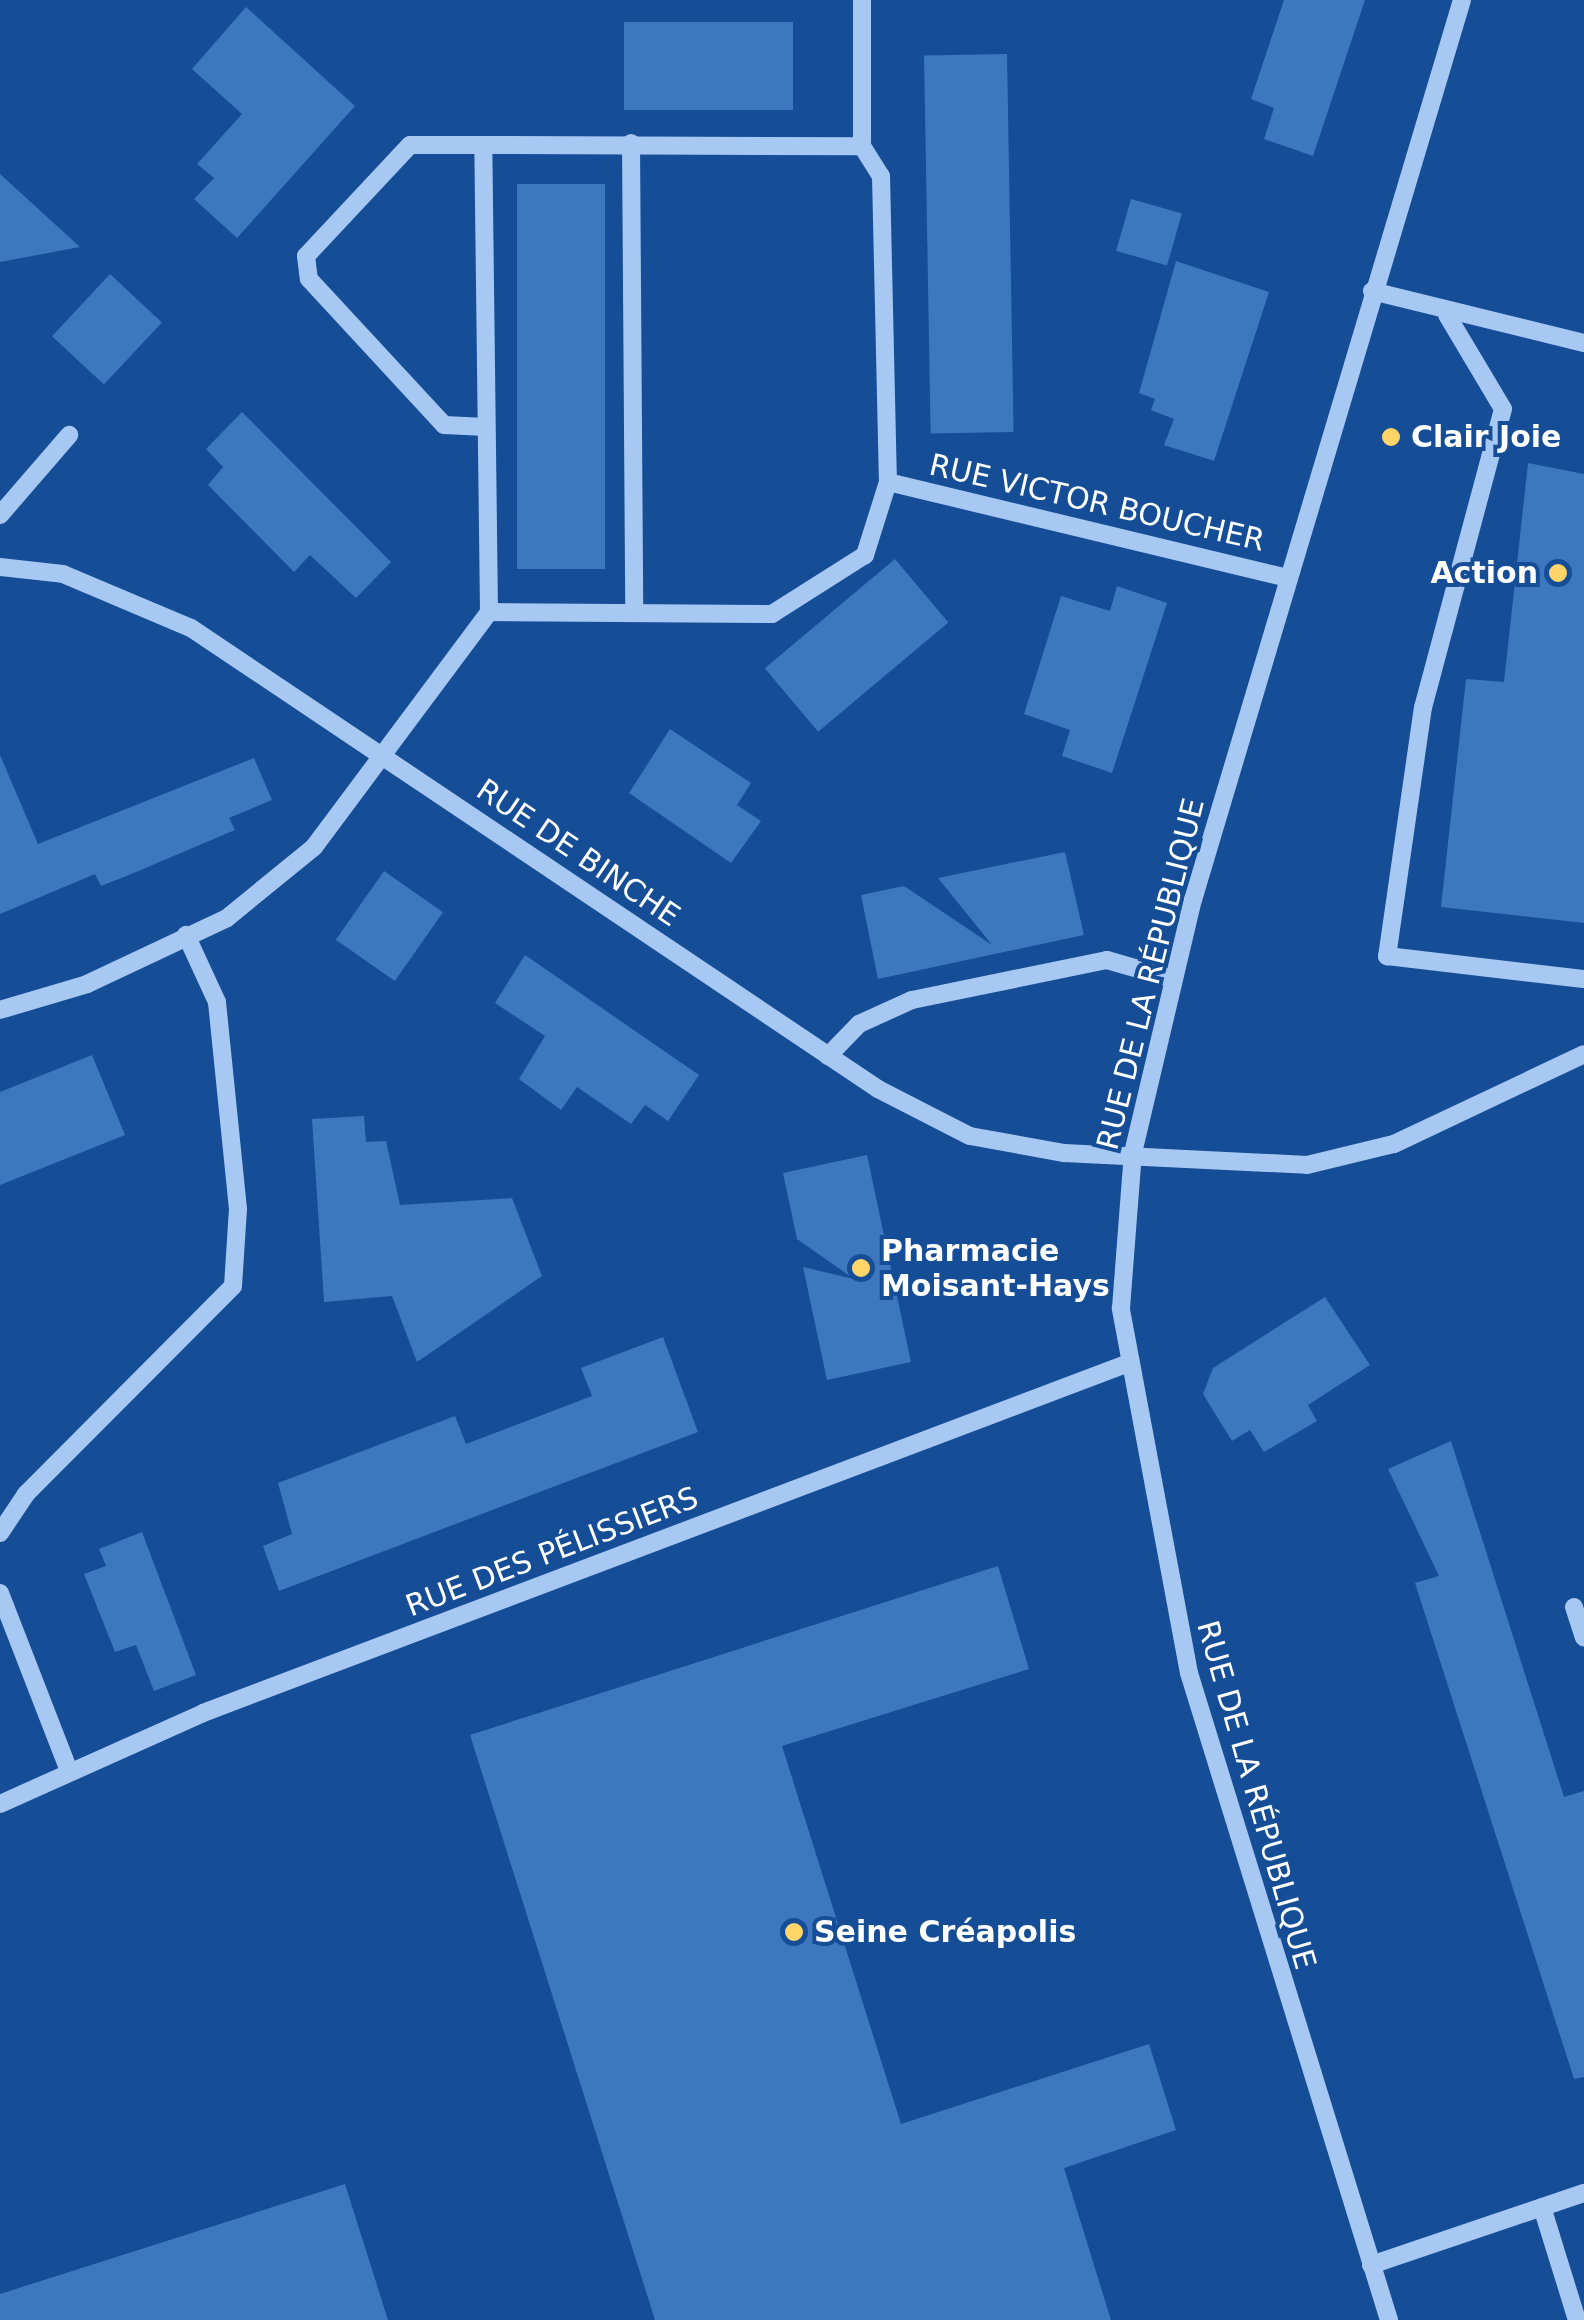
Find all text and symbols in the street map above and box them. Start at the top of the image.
place label: Clair Joie [1411,419,1561,455]
marker: Clair Joie [1380,426,1402,448]
street label: RUE VICTOR BOUCHER [926,447,1268,559]
place label: Action [1430,555,1538,591]
marker: Action [1547,562,1569,584]
street label: RUE DE BINCHE [470,772,686,934]
street label: RUE DE LA RÉPUBLIQUE [1090,795,1212,1153]
place label: Pharmacie Moisant-Hays [881,1233,1110,1304]
marker: Pharmacie Moisant-Hays [850,1257,872,1279]
street label: RUE DES PÉLISSIERS [401,1480,703,1624]
street label: RUE DE LA RÉPUBLIQUE [1189,1617,1323,1973]
place label: Seine Créapolis [814,1914,1076,1950]
marker: Seine Créapolis [783,1921,805,1943]

